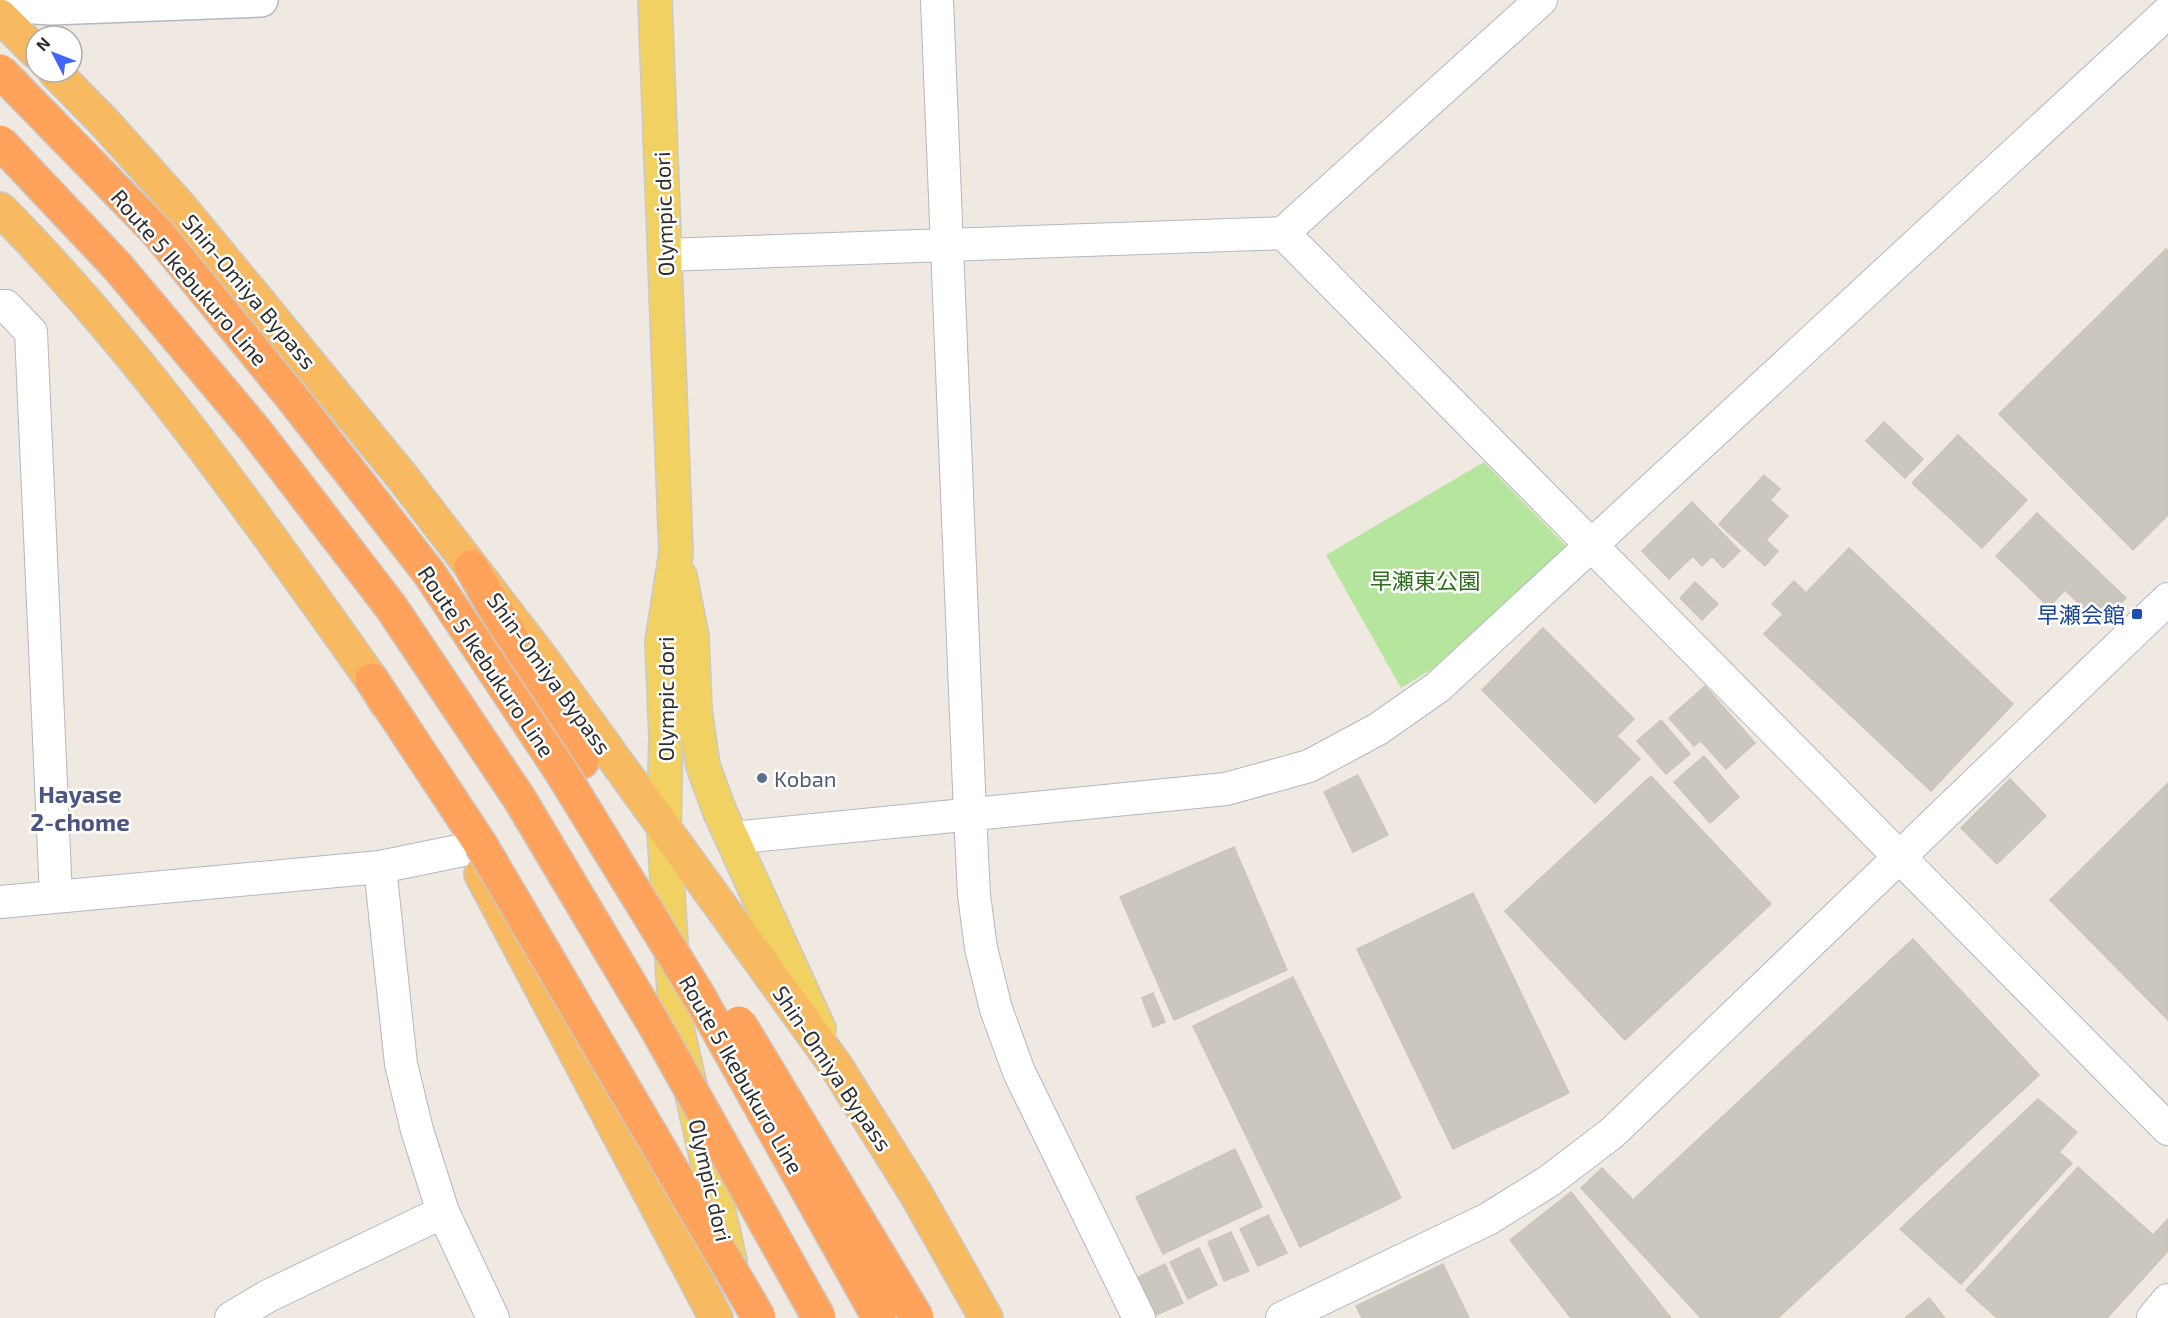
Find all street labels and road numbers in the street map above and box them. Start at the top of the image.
street label: Olympic dori [648,151,678,277]
street label: Route 5 Ikebukuro Line [106,184,274,370]
street label: Shin-Omiya Bypass [178,208,322,374]
street label: Route 5 Ikebukuro Line [413,561,561,761]
street label: Shin-Omiya Bypass [483,587,617,759]
street label: Olympic dori [652,637,678,761]
street label: Route 5 Ikebukuro Line [675,970,809,1178]
street label: Shin-Omiya Bypass [768,980,898,1156]
street label: Olympic dori [684,1116,738,1244]

